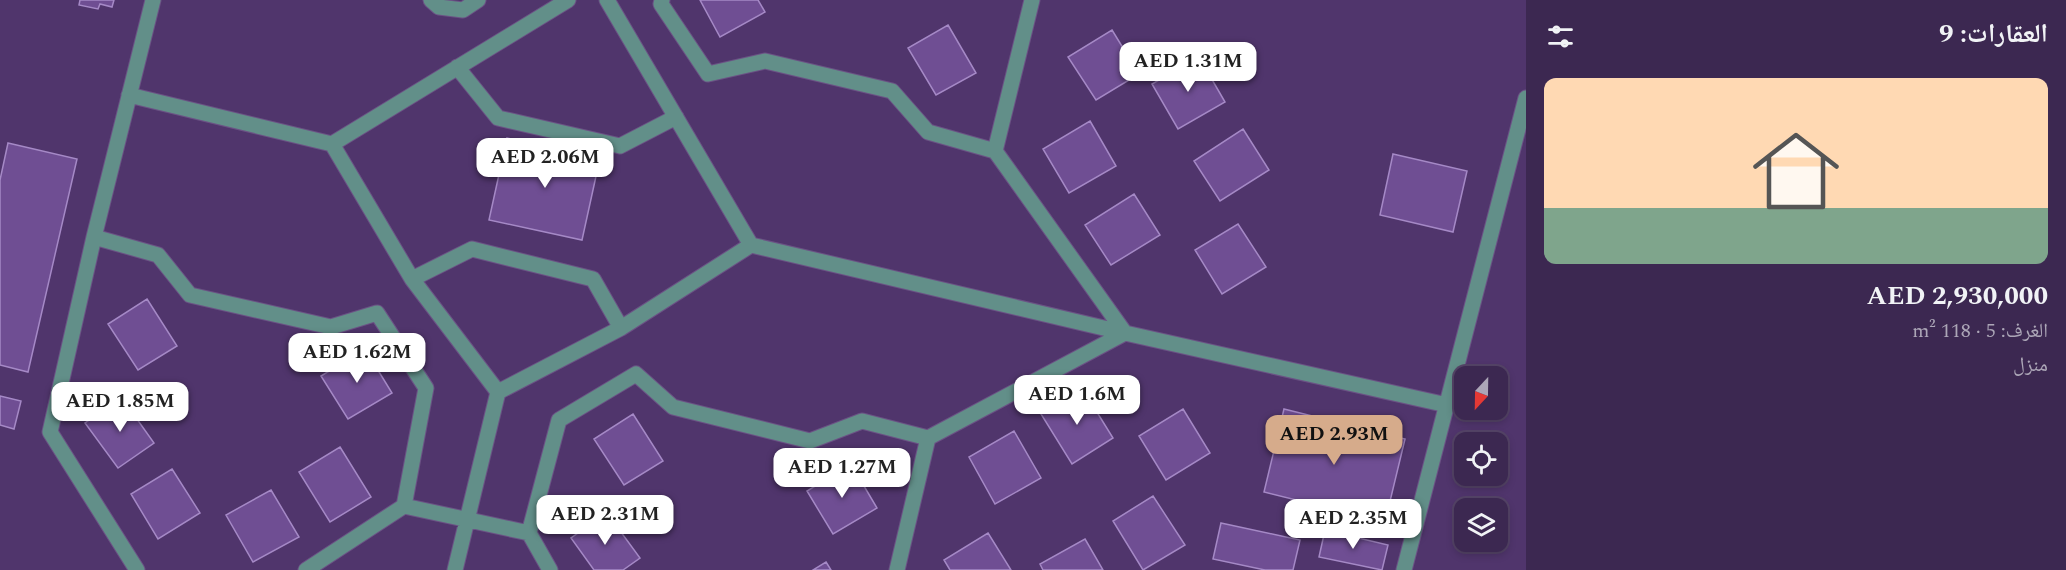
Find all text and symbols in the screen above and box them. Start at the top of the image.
text: العقارات: 9 [1939,14,2048,54]
icon: filters [1544,20,1577,53]
pin: AED 1.31M [1119,42,1257,93]
text: AED 1.31M [1133,46,1243,76]
icon: home [1742,117,1850,225]
pin: AED 2.06M [476,138,614,189]
text: AED 2.06M [490,142,600,172]
text: AED 2,930,000 [1867,276,2048,316]
text: الغرف: 5 · 118 m² [1912,316,2048,346]
pin: AED 1.62M [288,333,426,384]
text: AED 1.62M [302,337,412,367]
text: منزل [2013,350,2048,380]
north arrow [1454,366,1508,420]
map controls [1454,366,1508,552]
pin: AED 1.6M [1015,375,1139,426]
text: AED 1.6M [1028,379,1126,409]
pin: AED 1.85M [51,382,189,433]
text: AED 1.85M [65,386,175,416]
pin: AED 2.93M [1265,415,1403,466]
text: AED 2.93M [1279,419,1389,449]
button: locate [1454,432,1508,486]
pin: AED 1.27M [773,448,911,499]
text: AED 1.27M [787,452,897,482]
pin: AED 2.31M [536,495,674,546]
button: layers [1454,498,1508,552]
text: AED 2.31M [550,499,660,529]
pin: AED 2.35M [1284,499,1422,550]
text: AED 2.35M [1298,503,1408,533]

